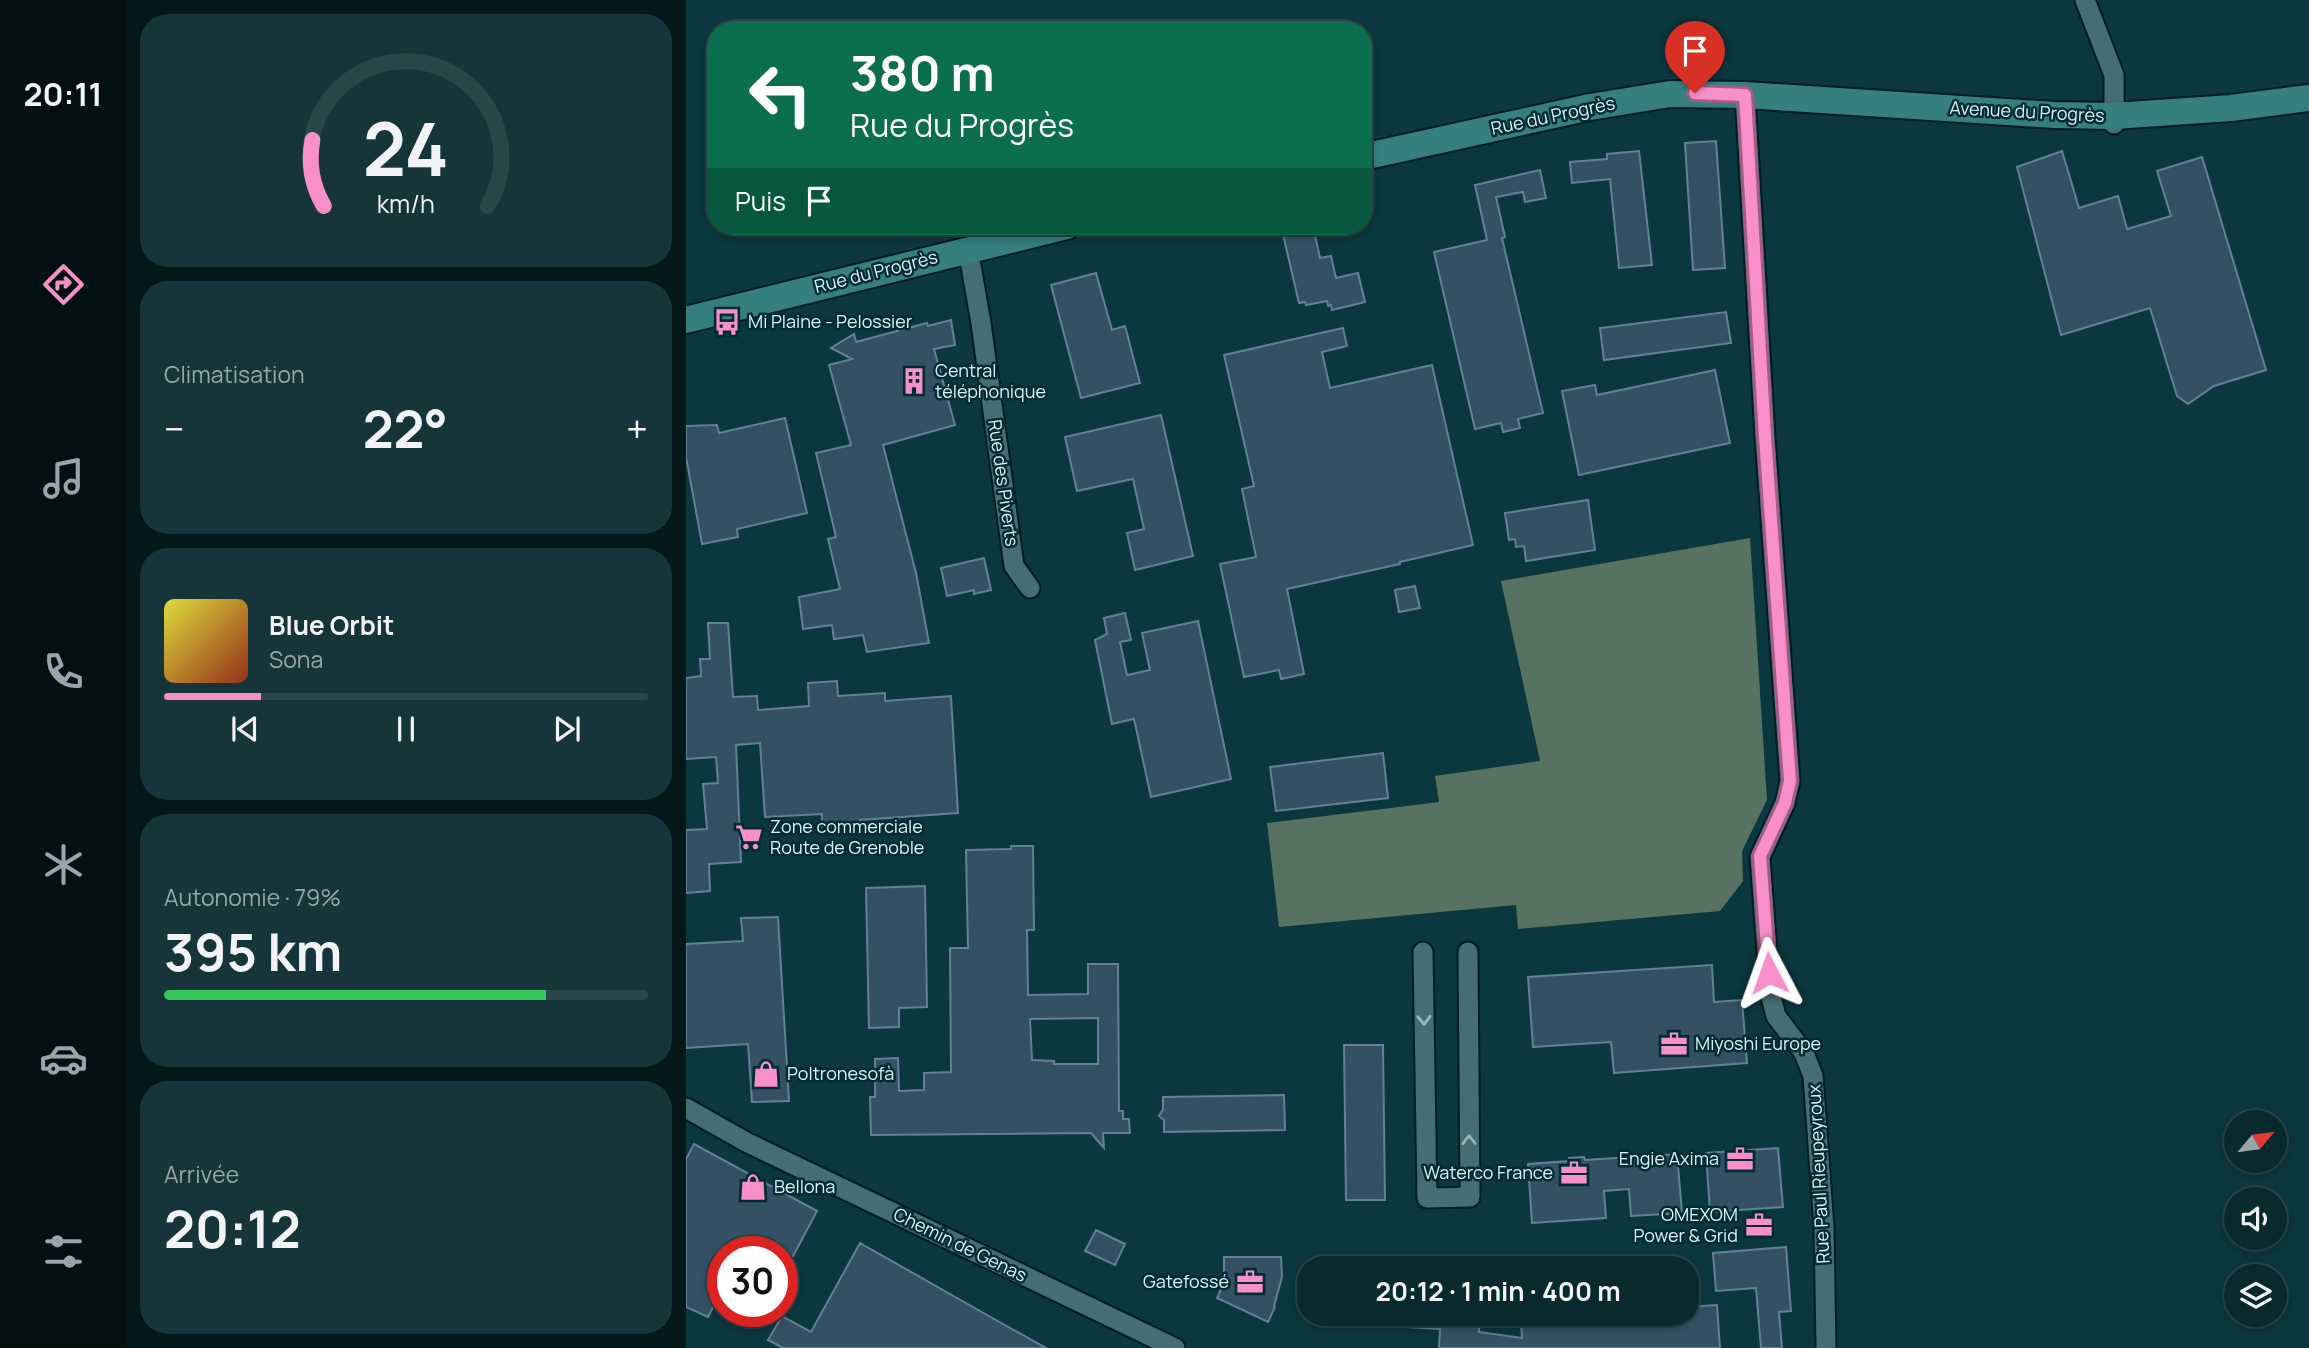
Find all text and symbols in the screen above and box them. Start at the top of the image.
pin [1665,21,1725,93]
icon: arrive [1676,32,1714,70]
text: 380 m [850,39,995,106]
icon: left [735,49,826,140]
text: 20:11 [23,72,103,116]
street label: Rue du Progrès [1489,90,1617,140]
street label: Avenue du Progrès [1949,95,2105,127]
text: 24 [363,99,449,199]
text: Rue du Progrès [850,103,1074,147]
icon: arrive [800,182,838,220]
text: Puis [735,183,786,219]
text: km/h [377,186,435,221]
street label: Rue du Progrès [812,244,940,298]
icon: directions [39,260,88,309]
bus stop icon: Mi Plaine - Pelossier [712,307,742,337]
place label: Mi Plaine - Pelossier [748,309,913,333]
text: Climatisation [164,358,305,390]
place label: Central téléphonique [935,358,1046,403]
building icon: Central téléphonique [899,366,929,396]
text: 22° [363,393,448,464]
text: − [164,402,185,454]
text: + [626,402,648,454]
street label: Rue des Piverts [983,418,1025,548]
icon: music [39,454,88,503]
text: Blue Orbit [269,607,394,643]
text: Sona [269,643,323,675]
icon: phone [39,647,88,696]
icon: previous [226,710,264,748]
icon: pause [387,710,425,748]
icon: next [548,710,586,748]
place label: Zone commerciale Route de Grenoble [770,814,924,859]
supermarket icon: Zone commerciale Route de Grenoble [734,822,764,852]
icon: climate [39,840,88,889]
text: Autonomie · 79% [164,881,341,913]
text: 395 km [164,916,342,987]
position arrow [1732,936,1806,1010]
one-way arrow [1416,1016,1432,1026]
office icon: Miyoshi Europe [1659,1029,1689,1059]
place label: Miyoshi Europe [1695,1031,1821,1055]
icon: car [39,1034,88,1083]
shop icon: Poltronesofà [751,1059,781,1089]
place label: Poltronesofà [787,1061,894,1085]
street label: Rue Paul Rieupeyroux [1801,1083,1835,1264]
north arrow [2224,1110,2287,1172]
map controls [2224,1110,2287,1327]
one-way arrow [1461,1134,1477,1145]
office icon: Engie Axima [1725,1144,1755,1174]
place label: Engie Axima [1619,1146,1719,1170]
text: Arrivée [164,1158,239,1190]
office icon: Waterco France [1559,1158,1589,1188]
place label: Waterco France [1423,1160,1553,1184]
shop icon: Bellona [738,1172,768,1202]
place label: Bellona [774,1174,835,1198]
button: sound [2224,1187,2287,1250]
text: 20:12 [164,1193,301,1264]
street label: Chemin de Genas [890,1201,1031,1287]
place label: OMEXOM Power & Grid [1633,1202,1738,1247]
office icon: OMEXOM Power & Grid [1744,1210,1774,1240]
icon: filters [39,1227,88,1276]
speed limit sign: 30 [707,1236,798,1327]
button: layers [2224,1264,2287,1327]
office icon: Gatefossé [1235,1267,1265,1297]
place label: Gatefossé [1143,1269,1229,1293]
text: 20:12 · 1 min · 400 m [1375,1273,1621,1309]

